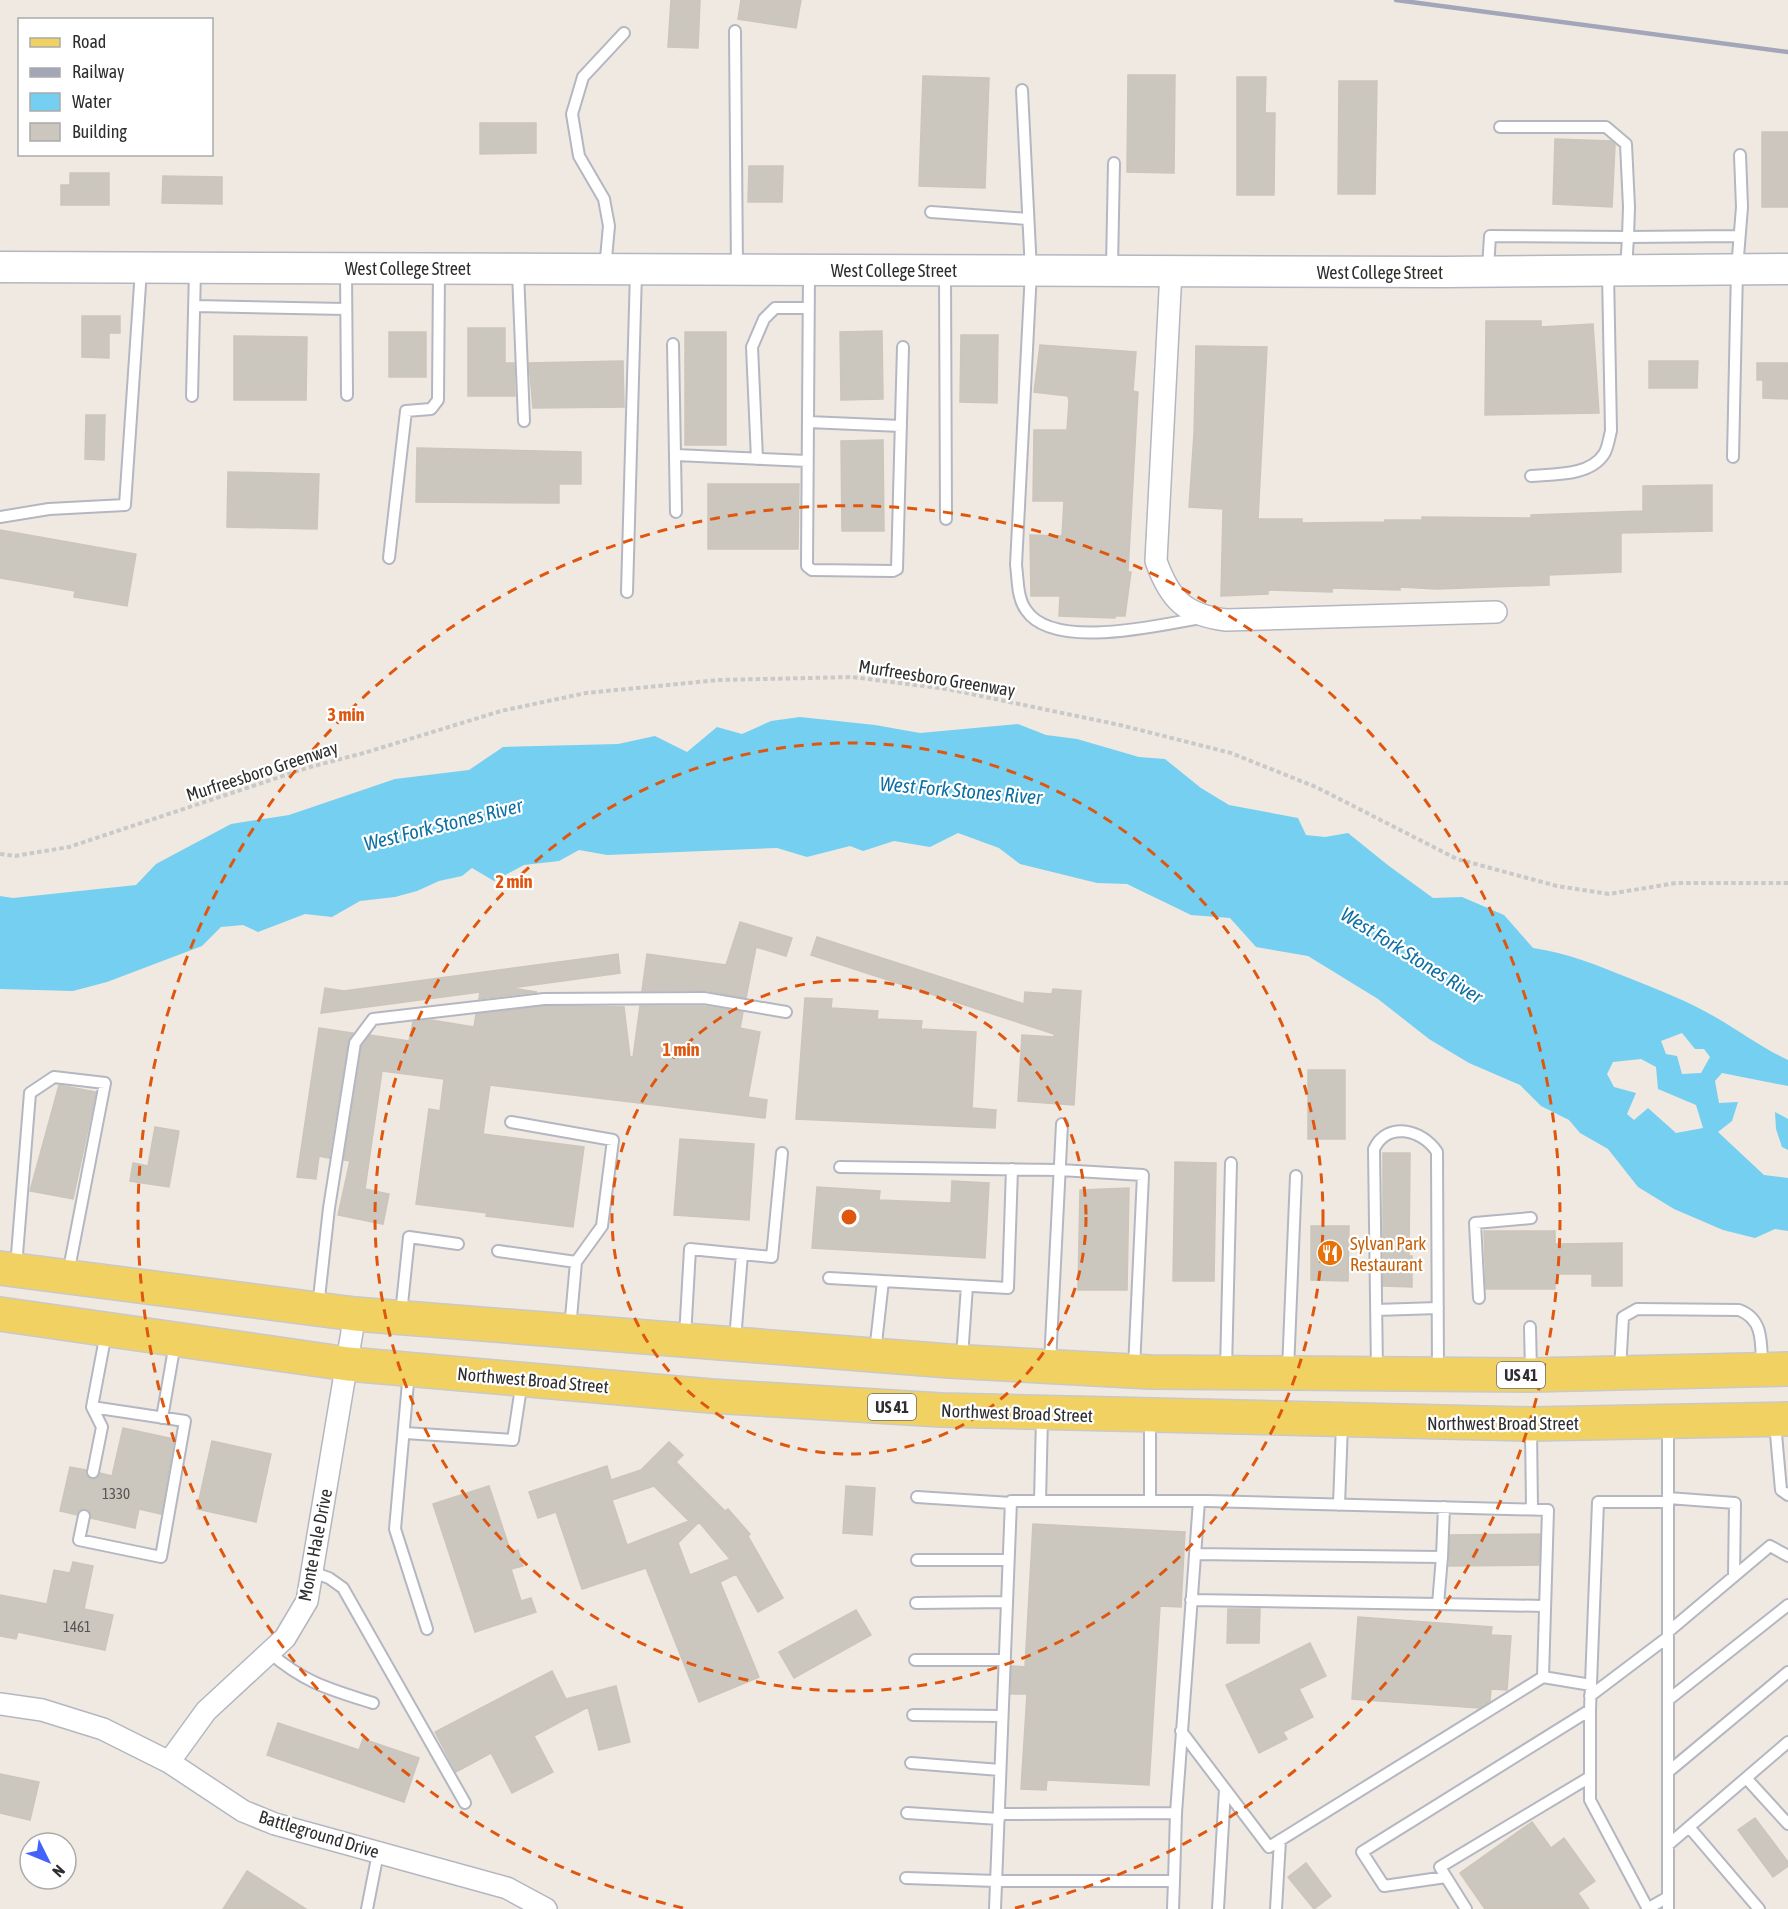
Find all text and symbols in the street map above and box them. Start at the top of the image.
legend [18,18,213,156]
text: Road [72,31,106,52]
text: Railway [72,61,124,82]
text: Water [72,91,112,112]
text: Building [72,121,127,142]
street label: West College Street [345,258,471,279]
street label: West College Street [831,260,957,281]
street label: West College Street [1317,262,1443,283]
street label: Murfreesboro Greenway [857,655,1017,701]
text: 3 min [328,704,365,725]
street label: Murfreesboro Greenway [184,737,340,805]
water label: West Fork Stones River [879,771,1044,809]
water label: West Fork Stones River [361,793,526,855]
text: 2 min [496,871,533,892]
water label: West Fork Stones River [1337,902,1488,1008]
text: 1 min [663,1039,700,1060]
centre of rings [839,1207,859,1227]
place label: Sylvan Park Restaurant [1350,1233,1426,1275]
restaurant icon: Sylvan Park Restaurant [1315,1238,1345,1268]
road number: US 41 [1497,1362,1545,1388]
street label: Northwest Broad Street [456,1363,610,1397]
road number: US 41 [868,1394,916,1420]
street label: Northwest Broad Street [941,1400,1093,1426]
street label: Northwest Broad Street [1427,1413,1579,1434]
house number: 1330 [102,1485,130,1502]
street label: Monte Hale Drive [294,1487,336,1603]
house number: 1461 [63,1618,91,1635]
street label: Battleground Drive [256,1806,382,1862]
north arrow [18,1831,78,1891]
text: N [49,1862,69,1881]

